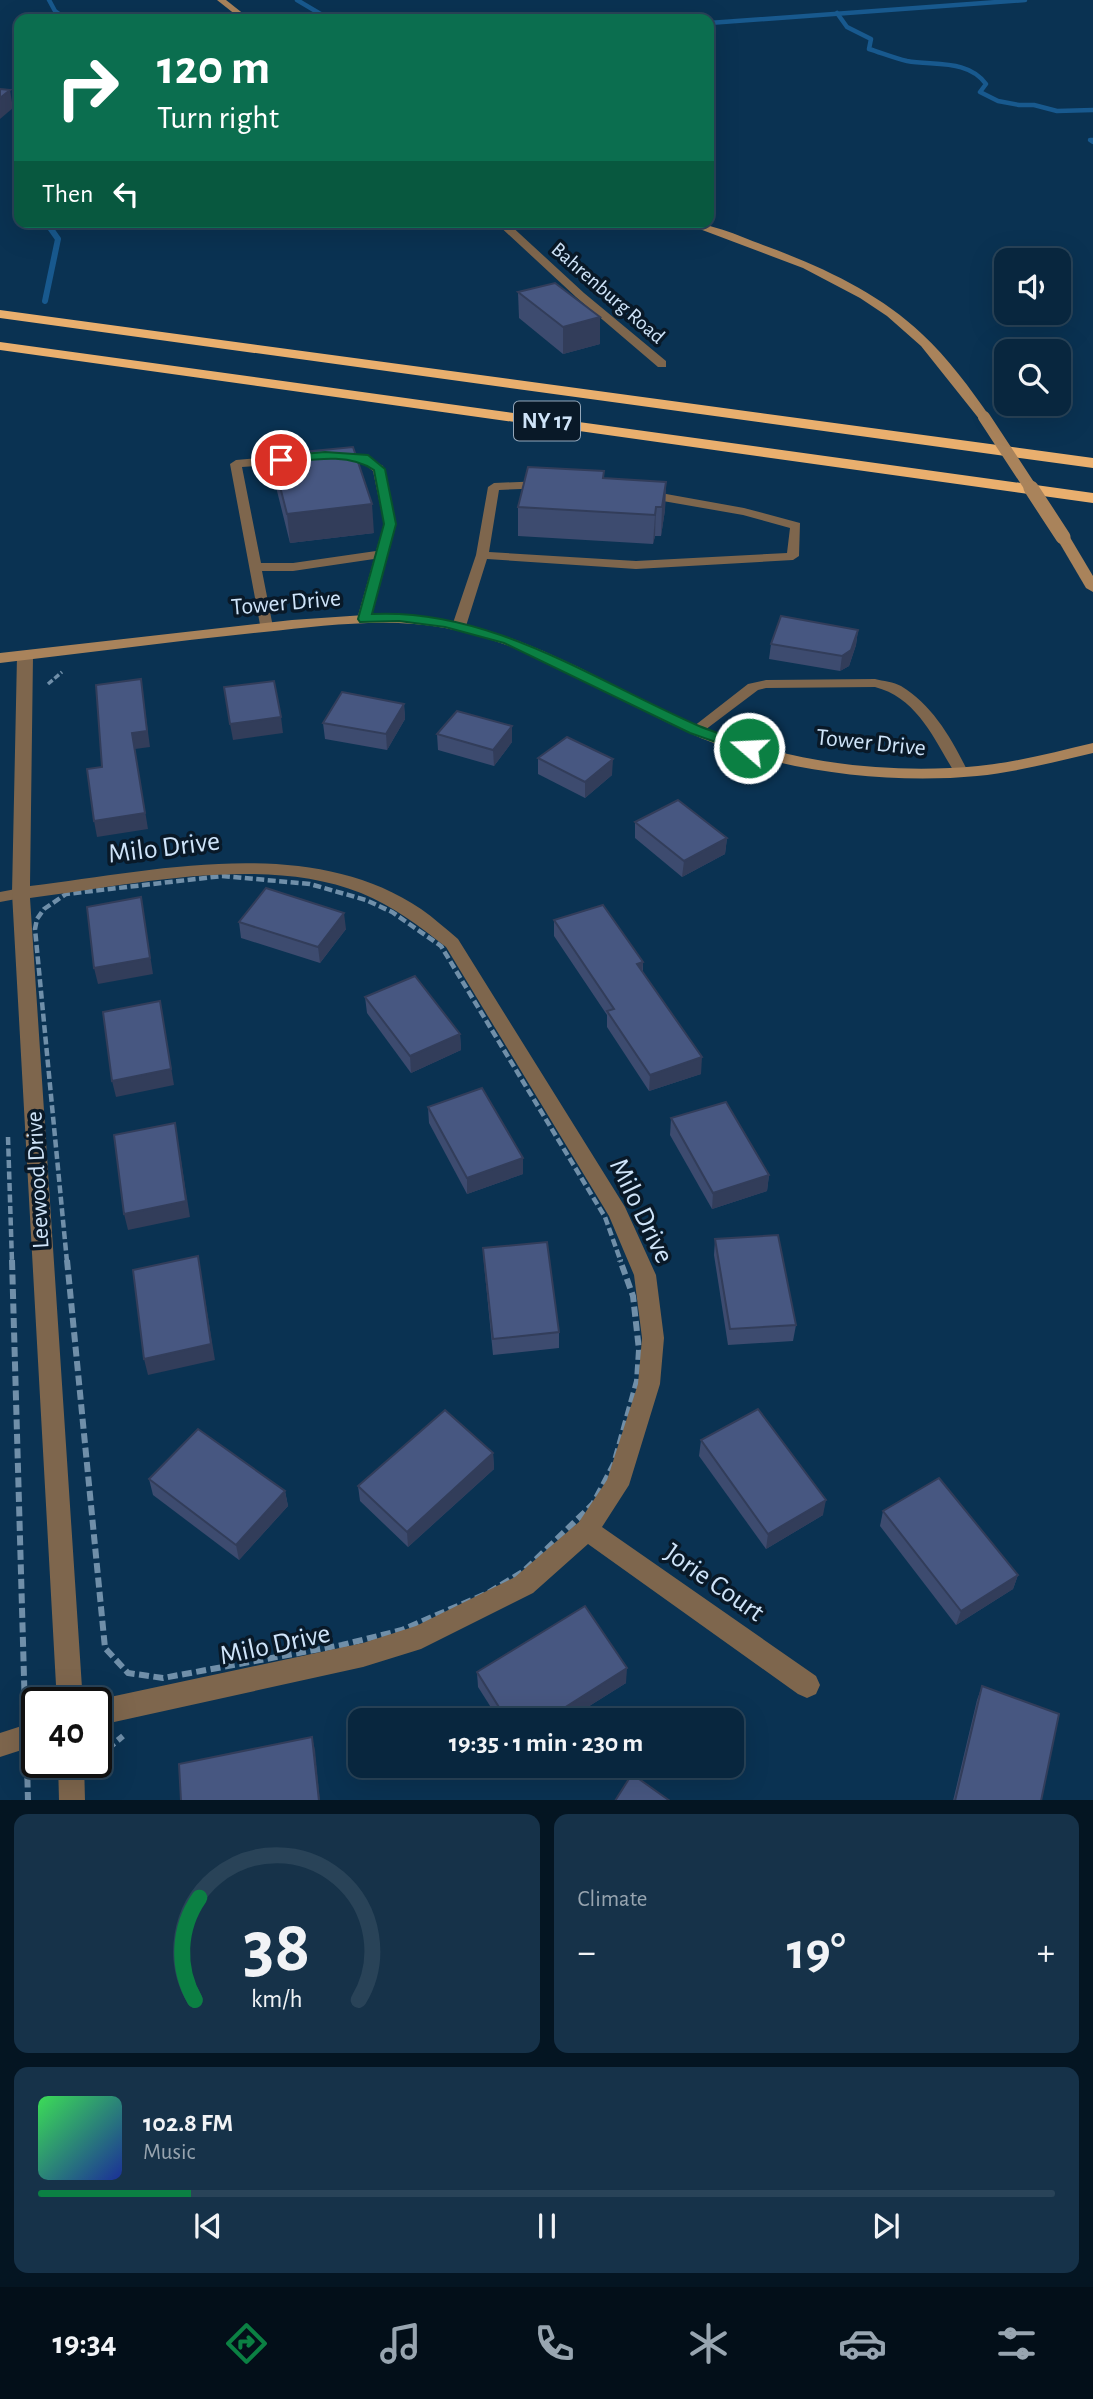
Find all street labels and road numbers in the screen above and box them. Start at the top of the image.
street label: Bahrenburg Road [547,238,669,348]
road number: NY 17 [514,402,580,440]
street label: Tower Drive [230,586,342,620]
street label: Tower Drive [815,725,927,761]
street label: Milo Drive [107,827,221,869]
street label: Leewood Drive [22,1111,54,1249]
street label: Milo Drive [604,1154,678,1268]
street label: Jorie Court [659,1539,769,1627]
street label: Milo Drive [217,1620,333,1670]

